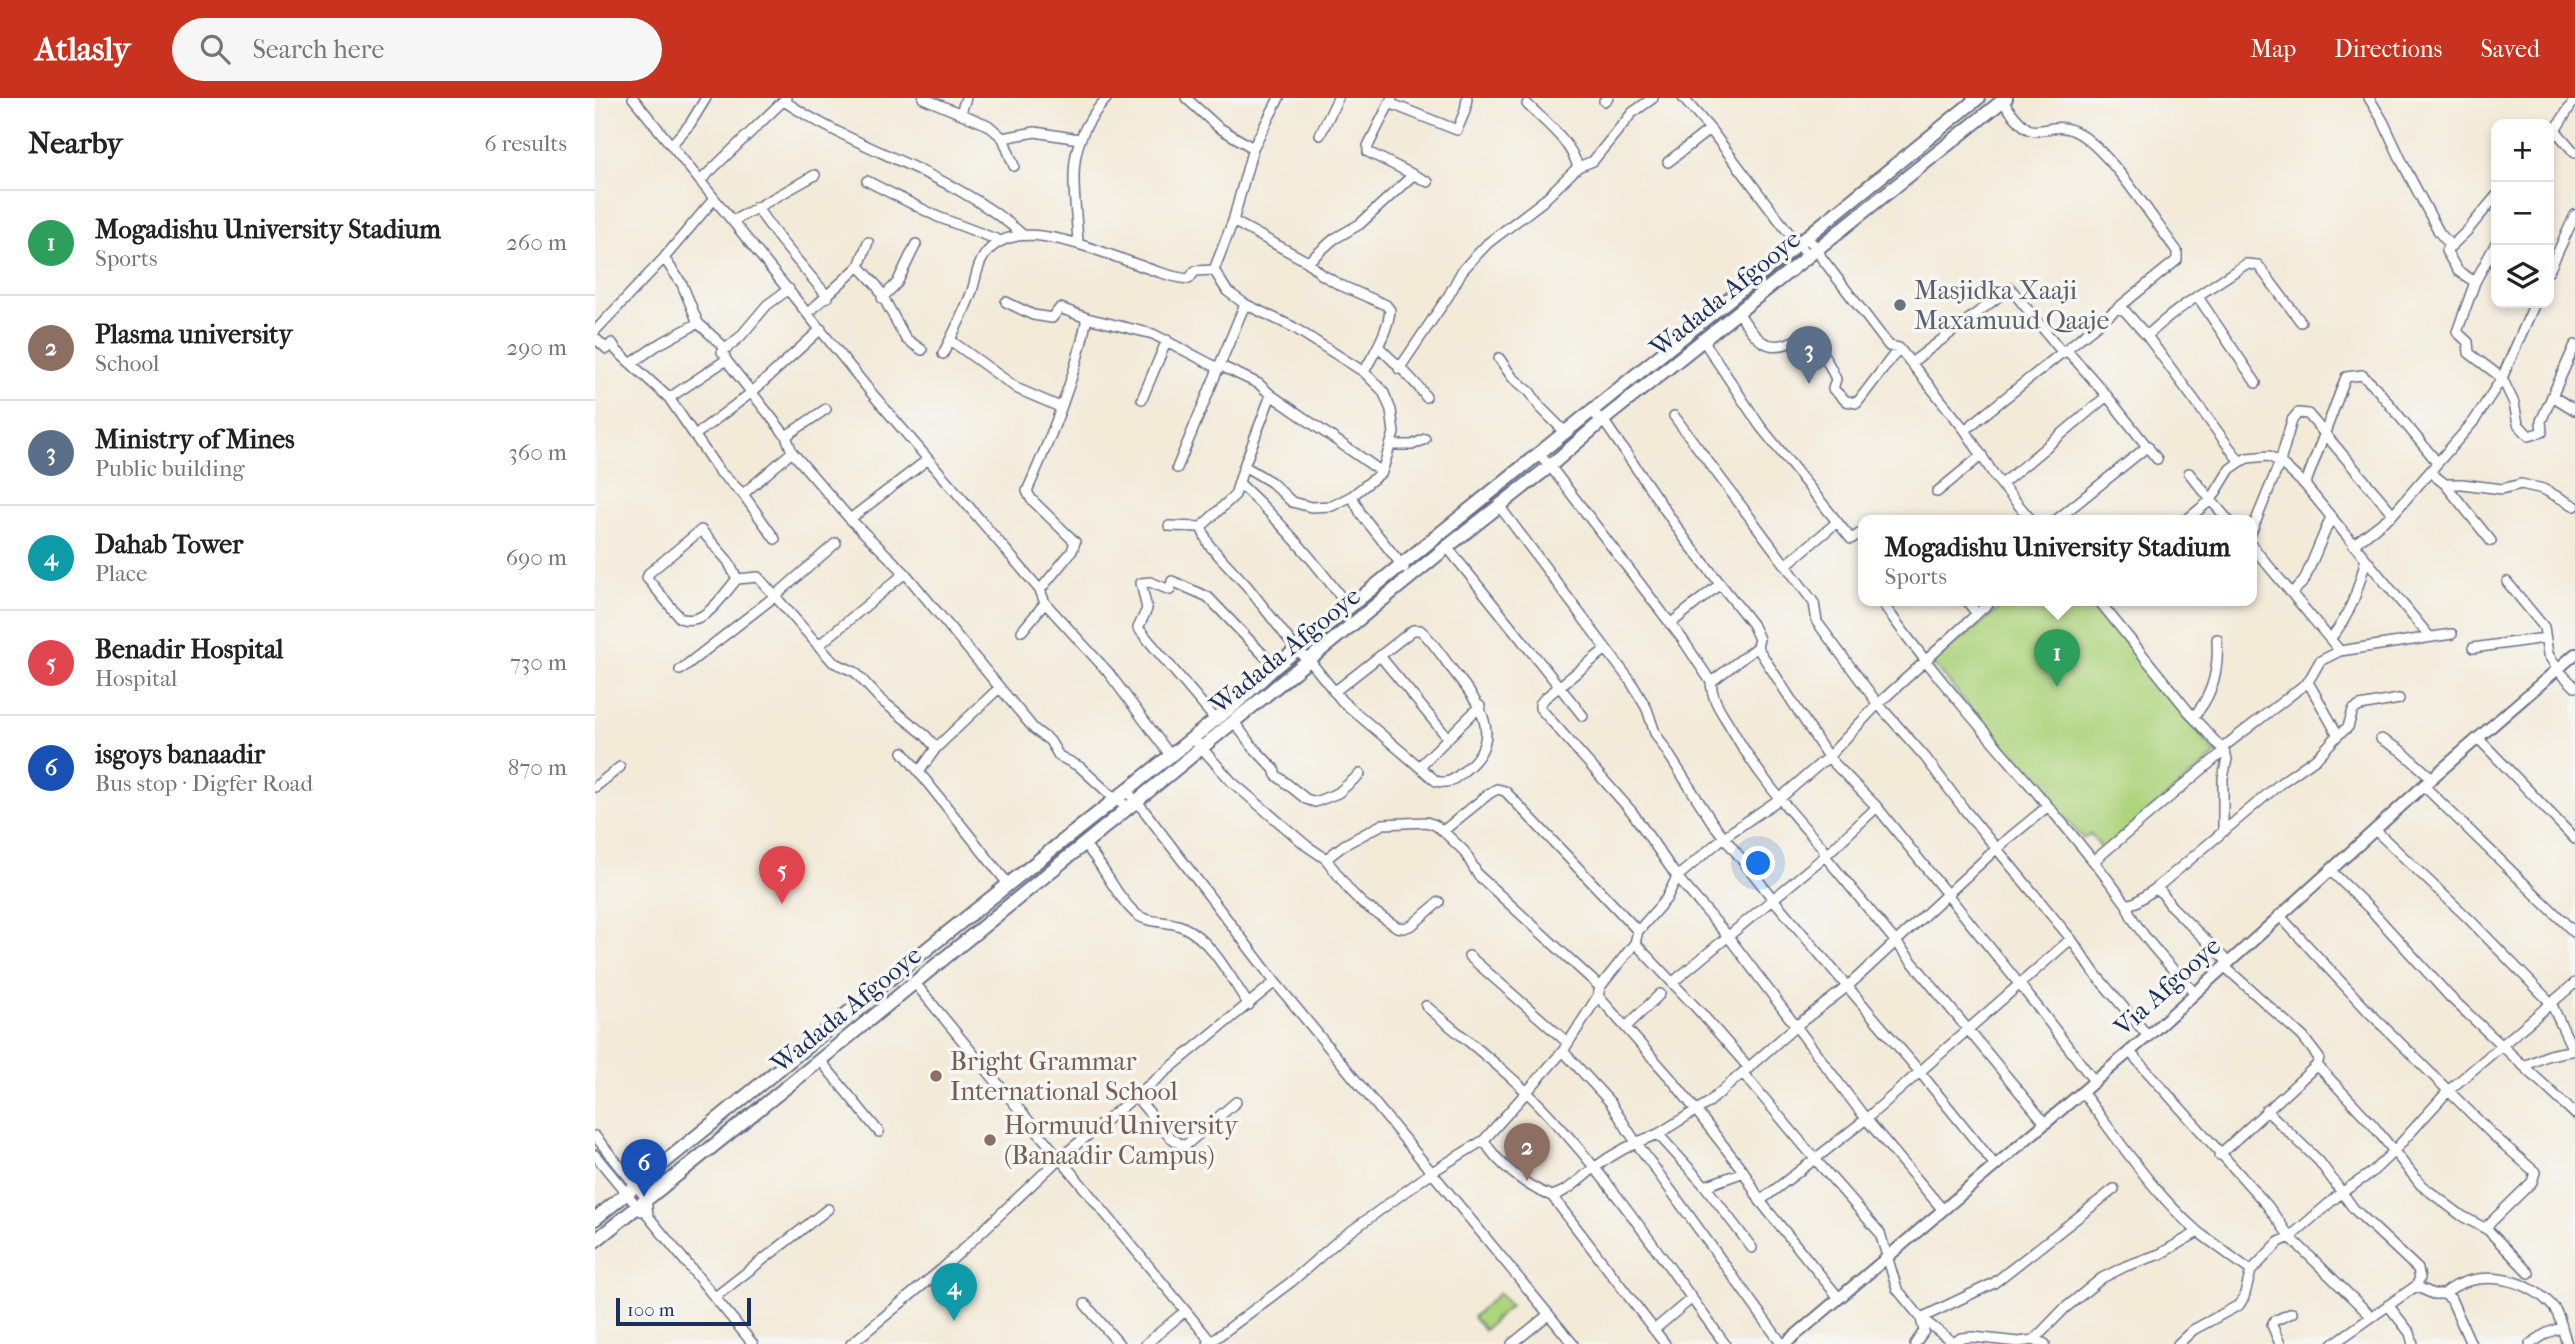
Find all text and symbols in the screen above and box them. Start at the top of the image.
search box [172,18,662,81]
text: Atlasly [35,30,130,69]
icon: search [196,30,234,68]
text: Search here [252,34,384,65]
text: Map [2250,35,2296,63]
text: Directions [2334,35,2442,63]
text: Saved [2480,35,2540,63]
map controls [2491,119,2554,308]
button: + [2491,119,2554,182]
text: Nearby [28,126,123,161]
text: 6 results [484,130,567,157]
button: − [2491,182,2554,245]
text: Mogadishu University Stadium [95,214,441,245]
street label: Wadada Afgooye [1643,223,1807,364]
text: 1 [47,229,55,256]
text: 260 m [506,229,567,256]
text: Sports [95,245,157,272]
button: layers [2491,245,2554,308]
place label: Masjidka Xaaji Maxamuud Qaaje [1914,275,2109,336]
marker: Masjidka Xaaji Maxamuud Qaaje [1892,297,1908,313]
text: Plasma university [95,319,292,350]
pin: 3 [1786,326,1832,384]
text: 2 [45,334,57,361]
text: 290 m [506,334,567,361]
text: School [95,350,159,377]
text: Ministry of Mines [95,424,295,455]
text: 3 [46,439,56,466]
text: 360 m [508,439,567,466]
text: Public building [95,455,245,482]
popup [1858,515,2257,606]
text: Dahab Tower [95,529,243,560]
text: Mogadishu University Stadium [1885,532,2230,563]
text: 4 [44,544,58,571]
text: 690 m [506,544,567,571]
text: Place [95,560,147,587]
text: Sports [1885,563,1947,590]
street label: Wadada Afgooye [1203,580,1367,721]
pin: 1 [2034,629,2080,687]
text: Benadir Hospital [95,634,283,665]
text: 5 [46,649,56,676]
text: 730 m [510,649,567,676]
text: Hospital [95,665,177,692]
text: isgoys banaadir [95,739,265,770]
text: 6 [45,754,57,781]
text: 870 m [508,754,567,781]
text: Bus stop · Digfer Road [95,770,313,797]
pin: 5 [759,846,805,904]
your location [1741,846,1775,880]
street label: Via Afgooye [2107,930,2227,1043]
street label: Wadada Afgooye [764,939,928,1080]
place label: Bright Grammar International School [950,1046,1178,1107]
marker: Bright Grammar International School [928,1068,944,1084]
place label: Hormuud University (Banaadir Campus) [1004,1110,1239,1171]
pin: 2 [1504,1123,1550,1181]
marker: Hormuud University (Banaadir Campus) [982,1132,998,1148]
pin: 6 [621,1139,667,1197]
pin: 4 [931,1263,977,1321]
scale bar [616,1295,751,1327]
text: 100 m [627,1299,675,1321]

